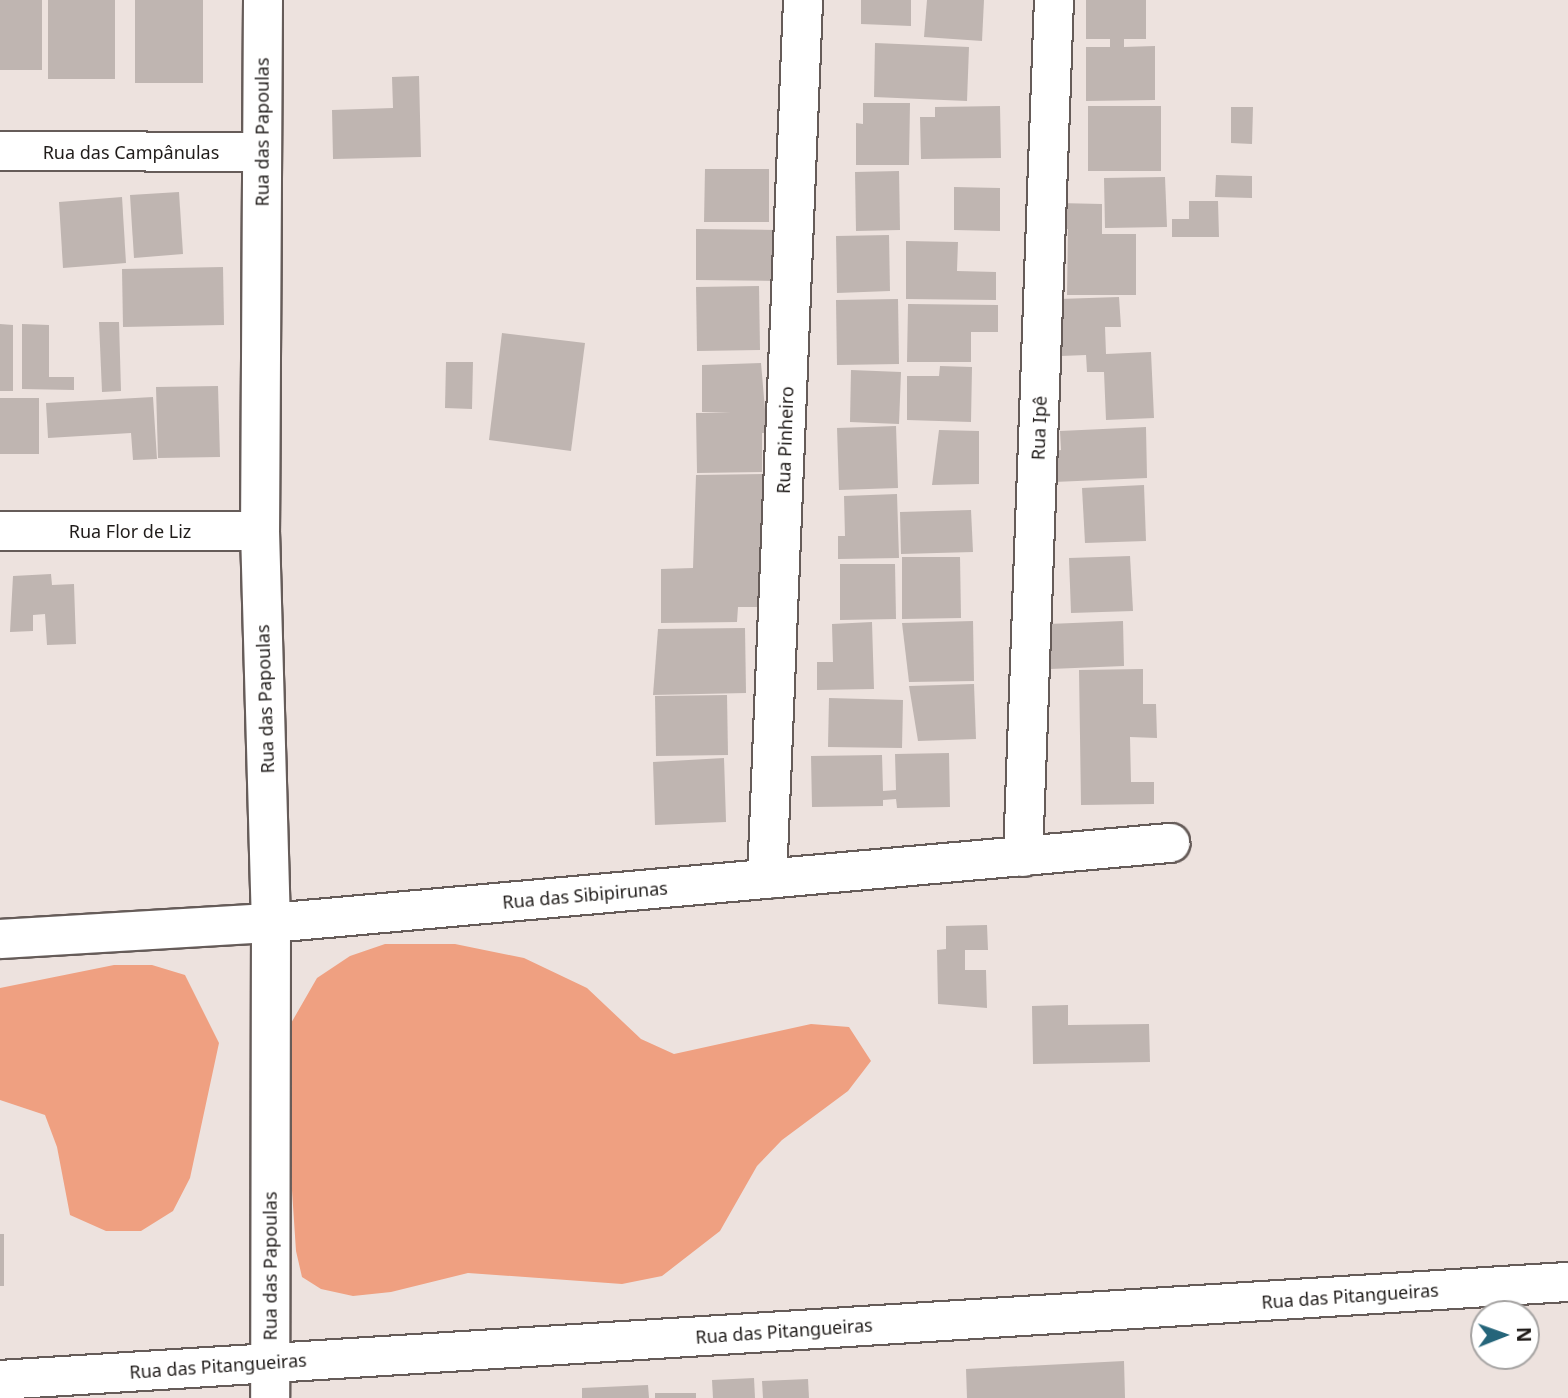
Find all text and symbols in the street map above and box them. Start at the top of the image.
street label: Rua das Papoulas [251,57,273,207]
street label: Rua das Campânulas [43,141,219,163]
street label: Rua Pinheiro [772,386,798,494]
street label: Rua Ipê [1027,395,1051,461]
street label: Rua Flor de Liz [69,520,191,542]
street label: Rua das Papoulas [252,624,278,774]
street label: Rua das Sibipirunas [501,877,669,913]
street label: Rua das Papoulas [259,1191,281,1341]
street label: Rua das Pitangueiras [1261,1279,1439,1313]
north arrow [1470,1300,1540,1370]
street label: Rua das Pitangueiras [695,1314,873,1348]
text: N [1511,1327,1537,1343]
street label: Rua das Pitangueiras [129,1349,307,1383]

